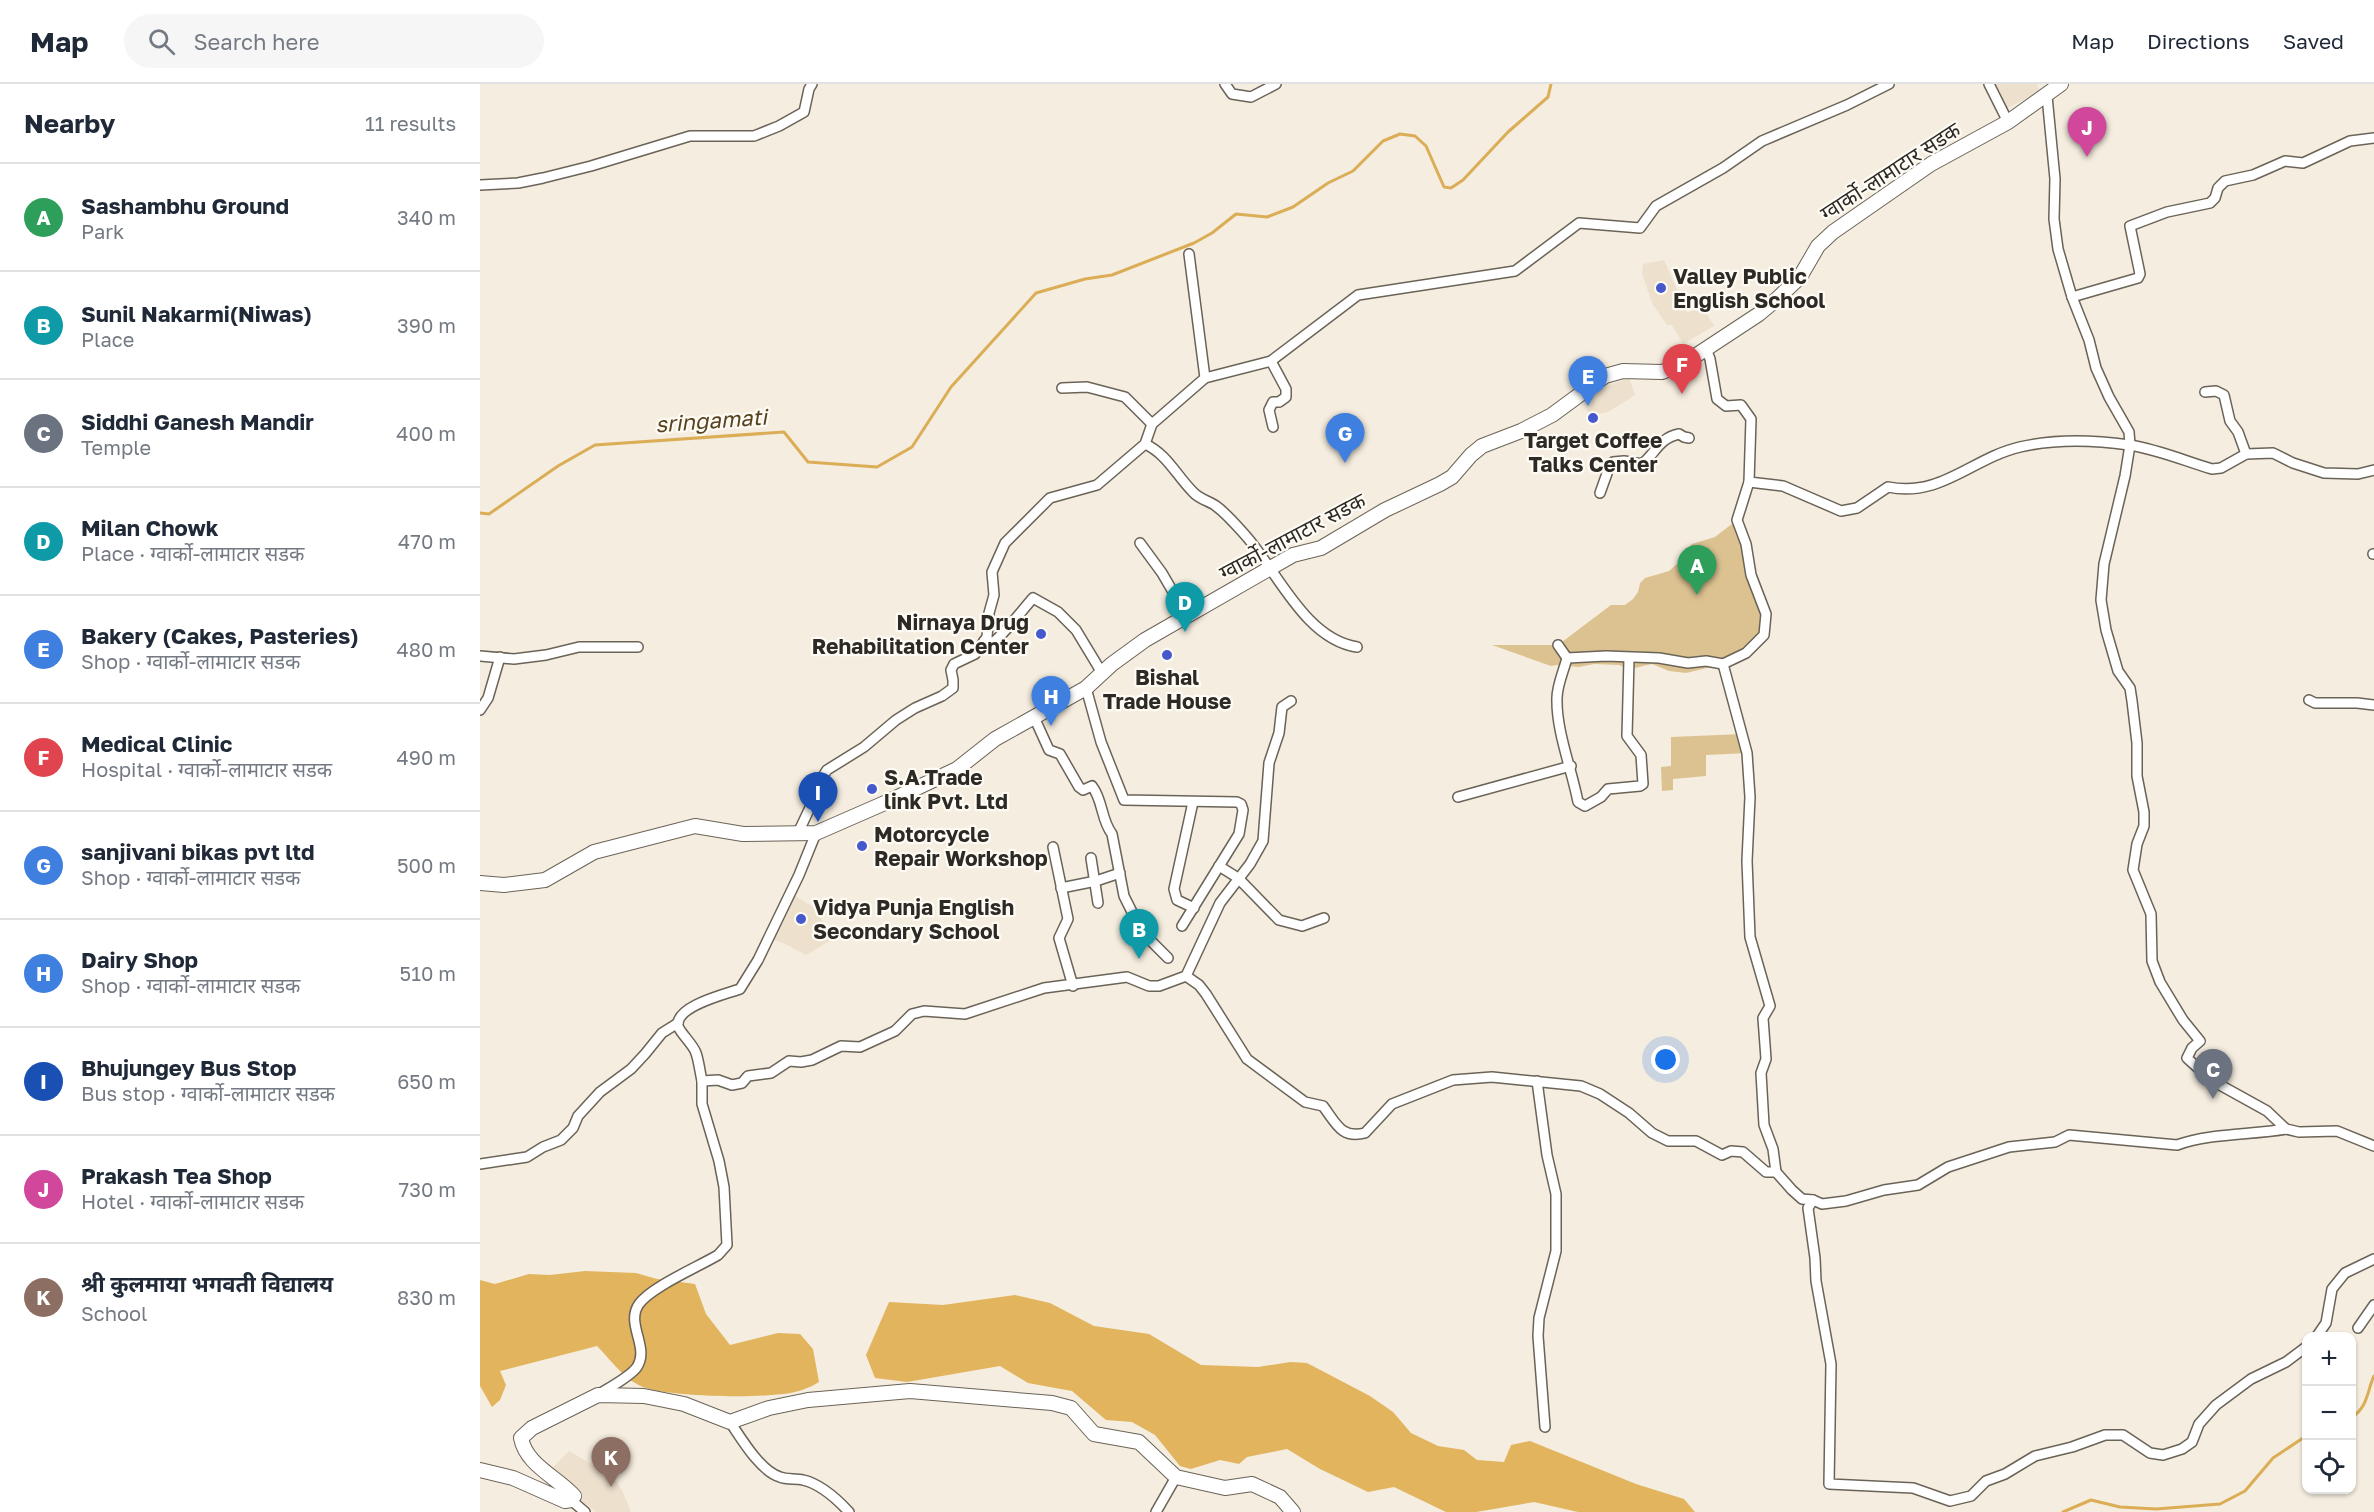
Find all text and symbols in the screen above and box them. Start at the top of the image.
search box [124,14,544,68]
text: Map [30,25,88,58]
icon: search [145,25,178,58]
text: Search here [193,28,319,55]
text: Map [2071,28,2114,54]
text: Directions [2147,28,2250,54]
text: Saved [2283,28,2344,54]
pin: J [2068,107,2106,157]
text: Nearby [24,108,115,139]
text: 11 results [365,111,456,135]
street label: ग्वार्को-लामाटार सडक [1815,116,1966,226]
text: Sashambhu Ground [81,192,289,219]
text: A [36,205,51,229]
text: 340 m [397,205,456,229]
text: Park [81,219,124,243]
place label: Valley Public English School [1673,263,1825,313]
marker: Valley Public English School [1654,281,1668,295]
text: Sunil Nakarmi(Niwas) [81,300,312,327]
text: B [36,313,51,337]
text: 390 m [397,313,456,337]
text: Place [81,327,134,351]
pin: F [1662,344,1702,394]
pin: E [1568,356,1608,406]
water label: sringamati [654,402,771,437]
text: Siddhi Ganesh Mandir [81,408,314,435]
marker: Target Coffee Talks Center [1586,411,1600,425]
pin: G [1326,414,1364,463]
text: C [36,421,51,445]
text: 400 m [396,421,456,445]
place label: Target Coffee Talks Center [1524,427,1662,477]
text: Temple [81,435,151,459]
street label: ग्वार्को-लामाटार सडक [1215,486,1370,585]
text: Milan Chowk [81,514,219,541]
text: D [36,529,51,553]
text: 470 m [398,529,456,553]
text: Place · ग्वार्को-लामाटार सडक [81,541,304,565]
pin: A [1678,546,1716,595]
pin: D [1166,582,1204,632]
place label: Nirnaya Drug Rehabilitation Center [812,609,1029,659]
text: Bakery (Cakes, Pasteries) [81,622,359,649]
marker: Nirnaya Drug Rehabilitation Center [1034,627,1048,641]
text: E [37,637,50,661]
text: 480 m [397,637,456,661]
marker: Bishal Trade House [1160,648,1174,662]
text: Shop · ग्वार्को-लामाटार सडक [81,649,300,673]
place label: Bishal Trade House [1103,664,1231,714]
pin: H [1032,676,1070,726]
text: Medical Clinic [81,730,232,757]
text: F [38,745,49,769]
text: 490 m [397,745,456,769]
text: Hospital · ग्वार्को-लामाटार सडक [81,757,332,781]
place label: S.A.Trade link Pvt. Ltd [884,764,1008,814]
pin: I [798,772,838,822]
marker: S.A.Trade link Pvt. Ltd [865,782,879,796]
place label: Motorcycle Repair Workshop [874,821,1048,871]
text: sanjivani bikas pvt ltd [81,838,314,865]
marker: Motorcycle Repair Workshop [855,839,869,853]
text: G [36,853,51,877]
text: 500 m [397,853,456,877]
text: Shop · ग्वार्को-लामाटार सडक [81,865,300,889]
place label: Vidya Punja English Secondary School [813,894,1014,944]
pin: B [1120,910,1158,959]
marker: Vidya Punja English Secondary School [794,912,808,926]
text: Dairy Shop [81,946,198,973]
text: H [36,961,51,985]
text: 510 m [400,961,456,985]
text: Shop · ग्वार्को-लामाटार सडक [81,973,300,997]
your location [1651,1045,1680,1074]
pin: C [2194,1050,2232,1099]
text: Bhujungey Bus Stop [81,1054,297,1081]
text: I [40,1069,47,1093]
text: 650 m [397,1069,456,1093]
text: Bus stop · ग्वार्को-लामाटार सडक [81,1081,335,1105]
text: Prakash Tea Shop [81,1162,272,1189]
text: J [38,1177,49,1201]
text: 730 m [399,1177,456,1201]
text: Hotel · ग्वार्को-लामाटार सडक [81,1189,304,1213]
text: श्री कुलमाया भगवती विद्यालय [81,1270,333,1297]
text: K [36,1285,51,1309]
text: 830 m [397,1285,456,1309]
text: School [81,1301,147,1325]
map controls [2302,1332,2356,1494]
button: + [2302,1332,2356,1386]
button: − [2302,1386,2356,1440]
pin: K [592,1438,630,1487]
button: locate [2302,1440,2356,1494]

